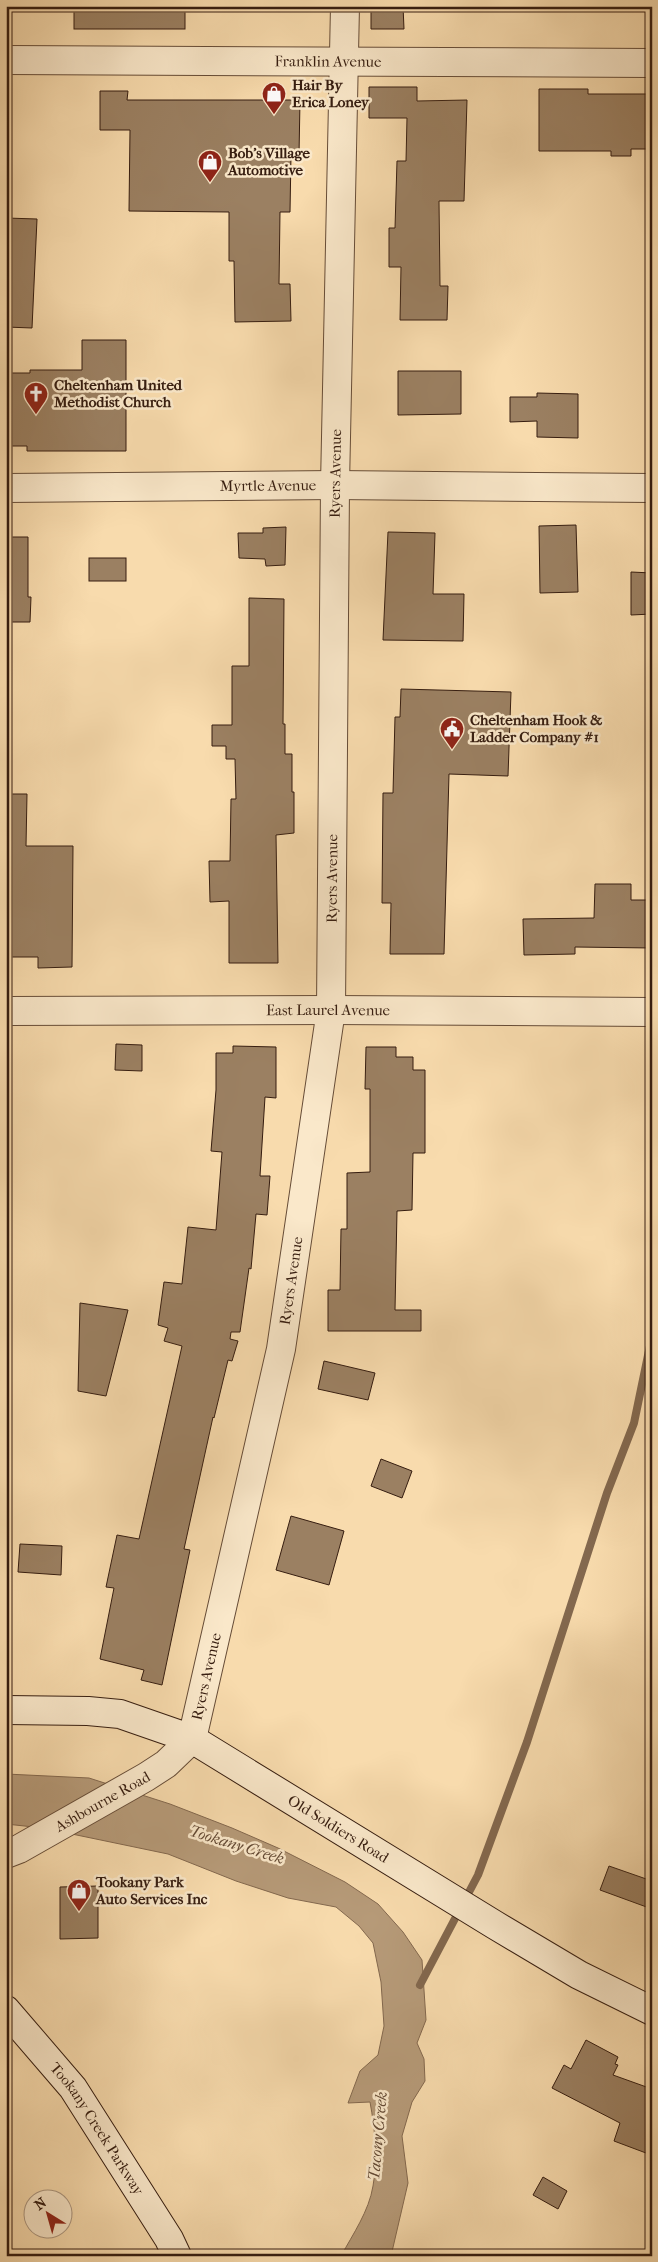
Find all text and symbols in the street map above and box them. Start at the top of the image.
street label: Franklin Avenue [275,52,382,71]
place label: Hair By Erica Loney [292,76,370,111]
shop icon: Hair By Erica Loney [261,81,287,115]
place label: Bob's Village Automotive [227,144,310,179]
shop icon: Bob's Village Automotive [197,149,223,183]
place label: Cheltenham United Methodist Church [53,376,183,411]
church icon: Cheltenham United Methodist Church [23,381,49,415]
street label: Ryers Avenue [326,428,345,518]
street label: Myrtle Avenue [220,476,317,495]
place label: Cheltenham Hook & Ladder Company #1 [470,711,603,746]
public building icon: Cheltenham Hook & Ladder Company #1 [439,716,465,750]
street label: Ryers Avenue [323,833,341,923]
street label: East Laurel Avenue [266,1001,391,1019]
street label: Ryers Avenue [276,1235,307,1326]
street label: Ryers Avenue [188,1630,225,1722]
street label: Ashbourne Road [51,1767,154,1836]
street label: Old Soldiers Road [284,1791,393,1867]
water label: Tookany Creek [187,1821,287,1868]
place label: Tookany Park Auto Services Inc [95,1873,208,1908]
shop icon: Tookany Park Auto Services Inc [66,1878,92,1912]
street label: Tookany Creek Parkway [46,2059,148,2199]
water label: Tacony Creek [364,2091,391,2181]
north arrow [22,2190,72,2240]
text: N [31,2194,50,2214]

